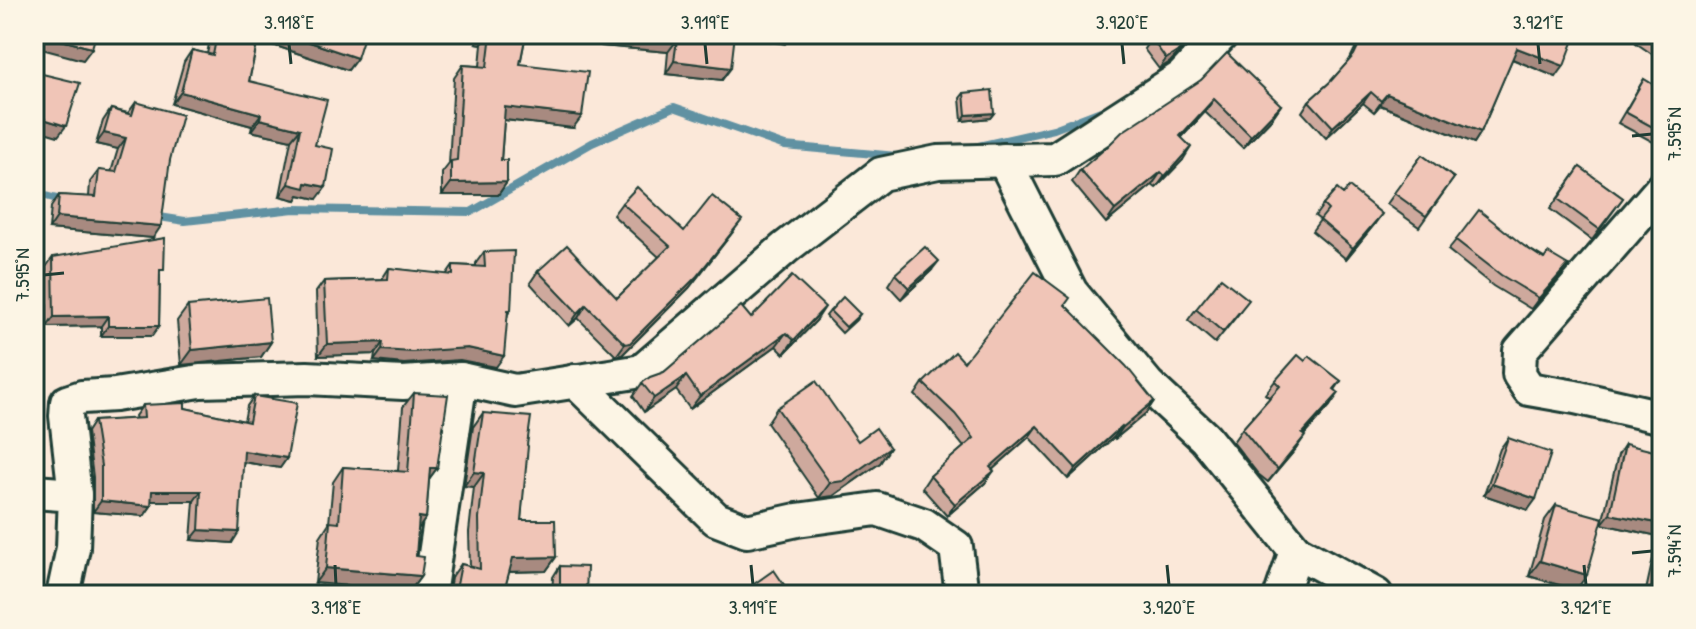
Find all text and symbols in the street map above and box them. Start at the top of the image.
text: 3.918°E [264,8,314,35]
text: 3.919°E [681,8,729,35]
text: 3.920°E [1096,8,1148,35]
text: 3.921°E [1513,8,1563,35]
text: 7.595°N [1660,107,1687,161]
text: 7.595°N [8,248,35,302]
text: 7.594°N [1660,525,1687,577]
text: 3.918°E [311,593,361,620]
text: 3.919°E [729,593,777,620]
text: 3.920°E [1143,593,1195,620]
text: 3.921°E [1561,593,1611,620]

